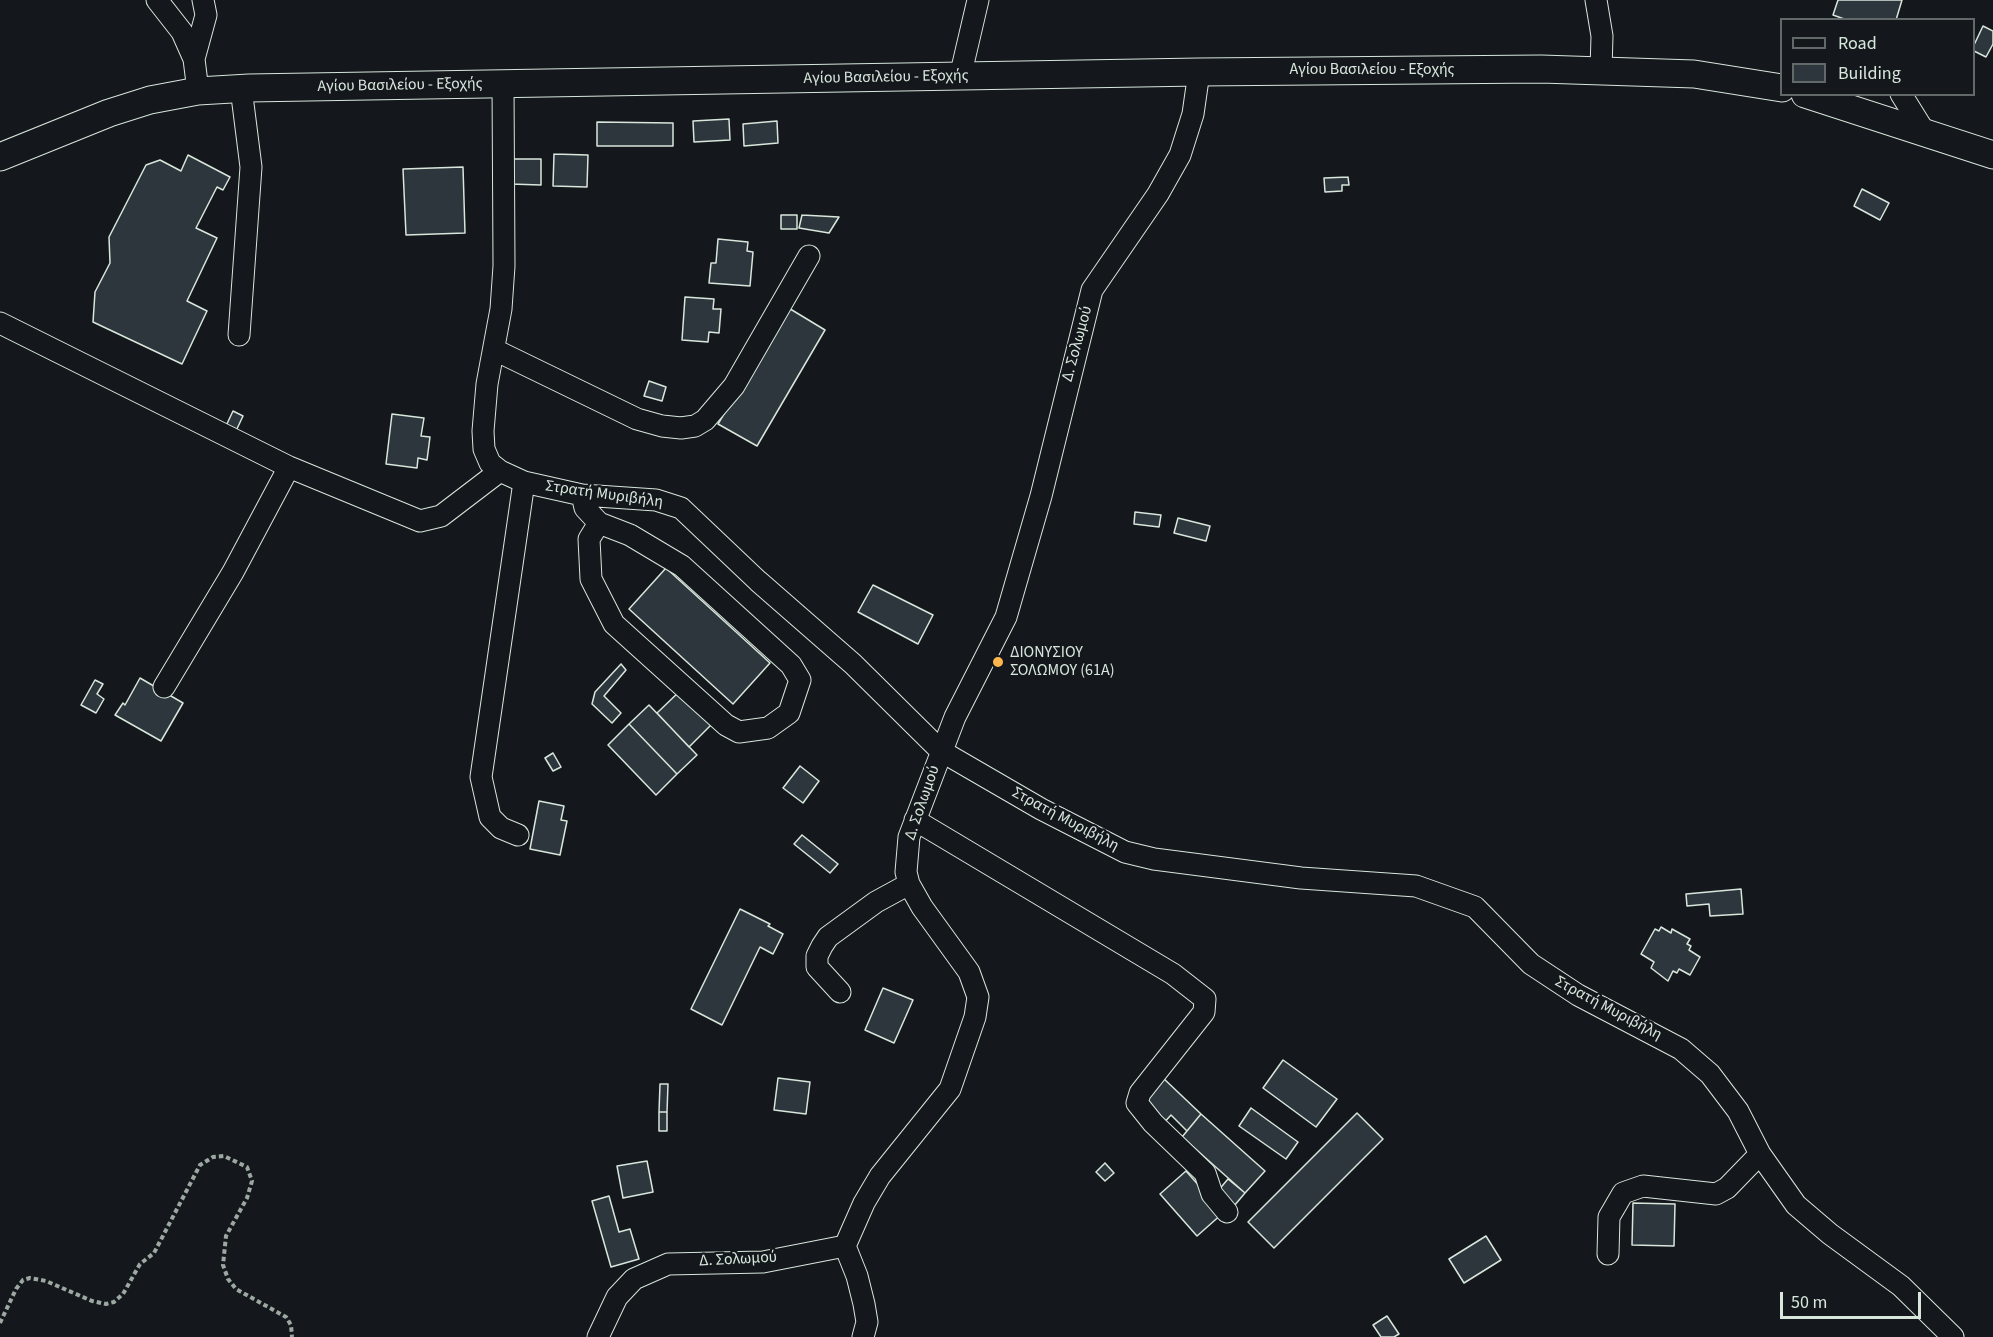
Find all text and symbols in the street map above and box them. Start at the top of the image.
legend [1780,18,1975,96]
text: Road [1838,31,1877,56]
street label: Αγίου Βασιλείου - Εξοχής [1289,60,1455,80]
text: Building [1838,61,1901,86]
street label: Αγίου Βασιλείου - Εξοχής [803,67,969,89]
street label: Αγίου Βασιλείου - Εξοχής [317,75,483,97]
street label: Δ. Σολωμού [1059,304,1097,384]
street label: Στρατή Μυριβήλη [544,477,664,513]
place label: ΔΙΟΝΥΣΙΟΥ ΣΟΛΩΜΟΥ (61Α) [1010,643,1115,681]
marker: ΔΙΟΝΥΣΙΟΥ ΣΟΛΩΜΟΥ (61Α) [991,655,1005,669]
street label: Δ. Σολωμού [901,763,945,843]
street label: Στρατή Μυριβήλη [1008,784,1122,856]
street label: Στρατή Μυριβήλη [1551,973,1665,1045]
street label: Δ. Σολωμού [699,1248,777,1272]
scale bar [1783,1280,1924,1318]
text: 50 m [1791,1290,1827,1315]

